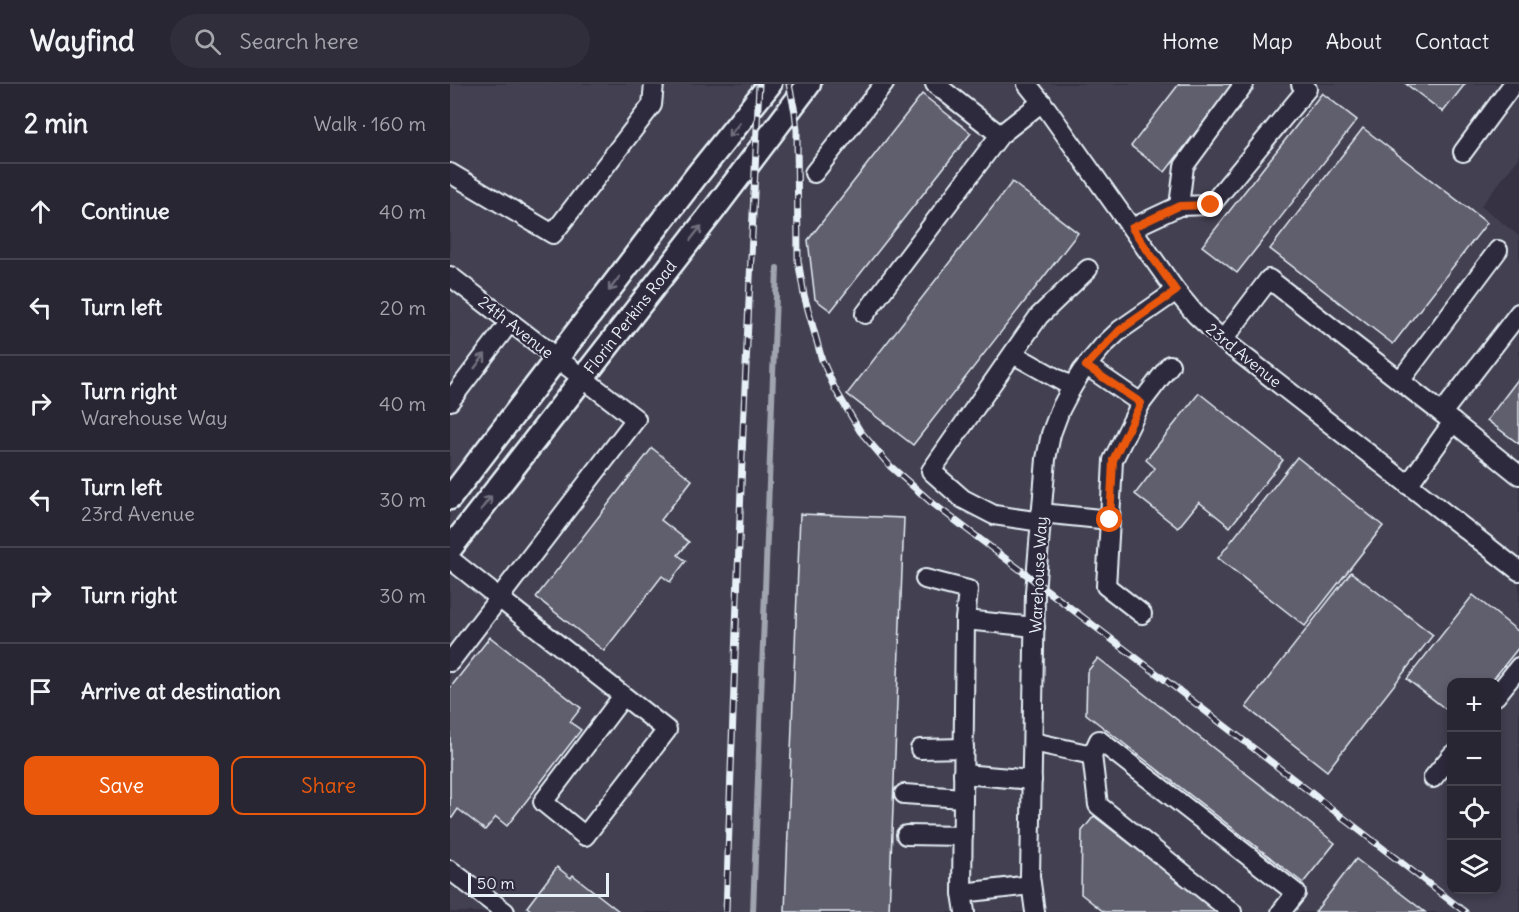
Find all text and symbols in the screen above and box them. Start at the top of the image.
search box [170,14,590,68]
text: Wayfind [30,23,134,59]
icon: search [191,25,224,58]
text: Search here [239,27,359,55]
text: Home [1162,28,1219,55]
text: Map [1252,28,1293,55]
text: About [1326,28,1382,55]
text: Contact [1415,28,1489,55]
text: 2 min [24,107,88,140]
text: Walk · 160 m [313,111,426,136]
one-way arrow [727,122,740,138]
route end [1197,191,1223,217]
icon: ahead [24,195,57,228]
text: Continue [81,197,170,225]
text: 40 m [379,199,426,224]
one-way arrow [689,225,702,241]
street label: Florin Perkins Road [579,256,681,378]
one-way arrow [608,276,621,292]
icon: left [24,291,57,324]
street label: 24th Avenue [474,291,558,363]
text: Turn left [81,293,162,321]
text: 20 m [380,295,426,320]
street label: 23rd Avenue [1202,319,1286,391]
one-way arrow [473,354,486,370]
text: Turn right [81,377,177,405]
icon: right [24,387,57,420]
text: 40 m [379,391,426,416]
text: Warehouse Way [81,405,228,430]
text: Turn left [81,473,162,501]
icon: left [24,483,57,516]
text: 30 m [379,487,426,512]
one-way arrow [479,495,492,511]
text: 23rd Avenue [81,501,195,526]
route start [1096,506,1122,532]
street label: Warehouse Way [1025,516,1051,634]
icon: right [24,579,57,612]
text: Turn right [81,581,177,609]
text: 30 m [379,583,426,608]
icon: arrive [24,675,57,708]
text: Arrive at destination [81,677,281,705]
map controls [1447,678,1501,894]
button: + [1447,678,1501,732]
button: − [1447,732,1501,786]
button: Save [24,756,219,815]
button: Share [231,756,426,815]
button: locate [1447,786,1501,840]
button: layers [1447,840,1501,894]
scale bar [468,870,609,898]
text: 50 m [477,873,515,893]

